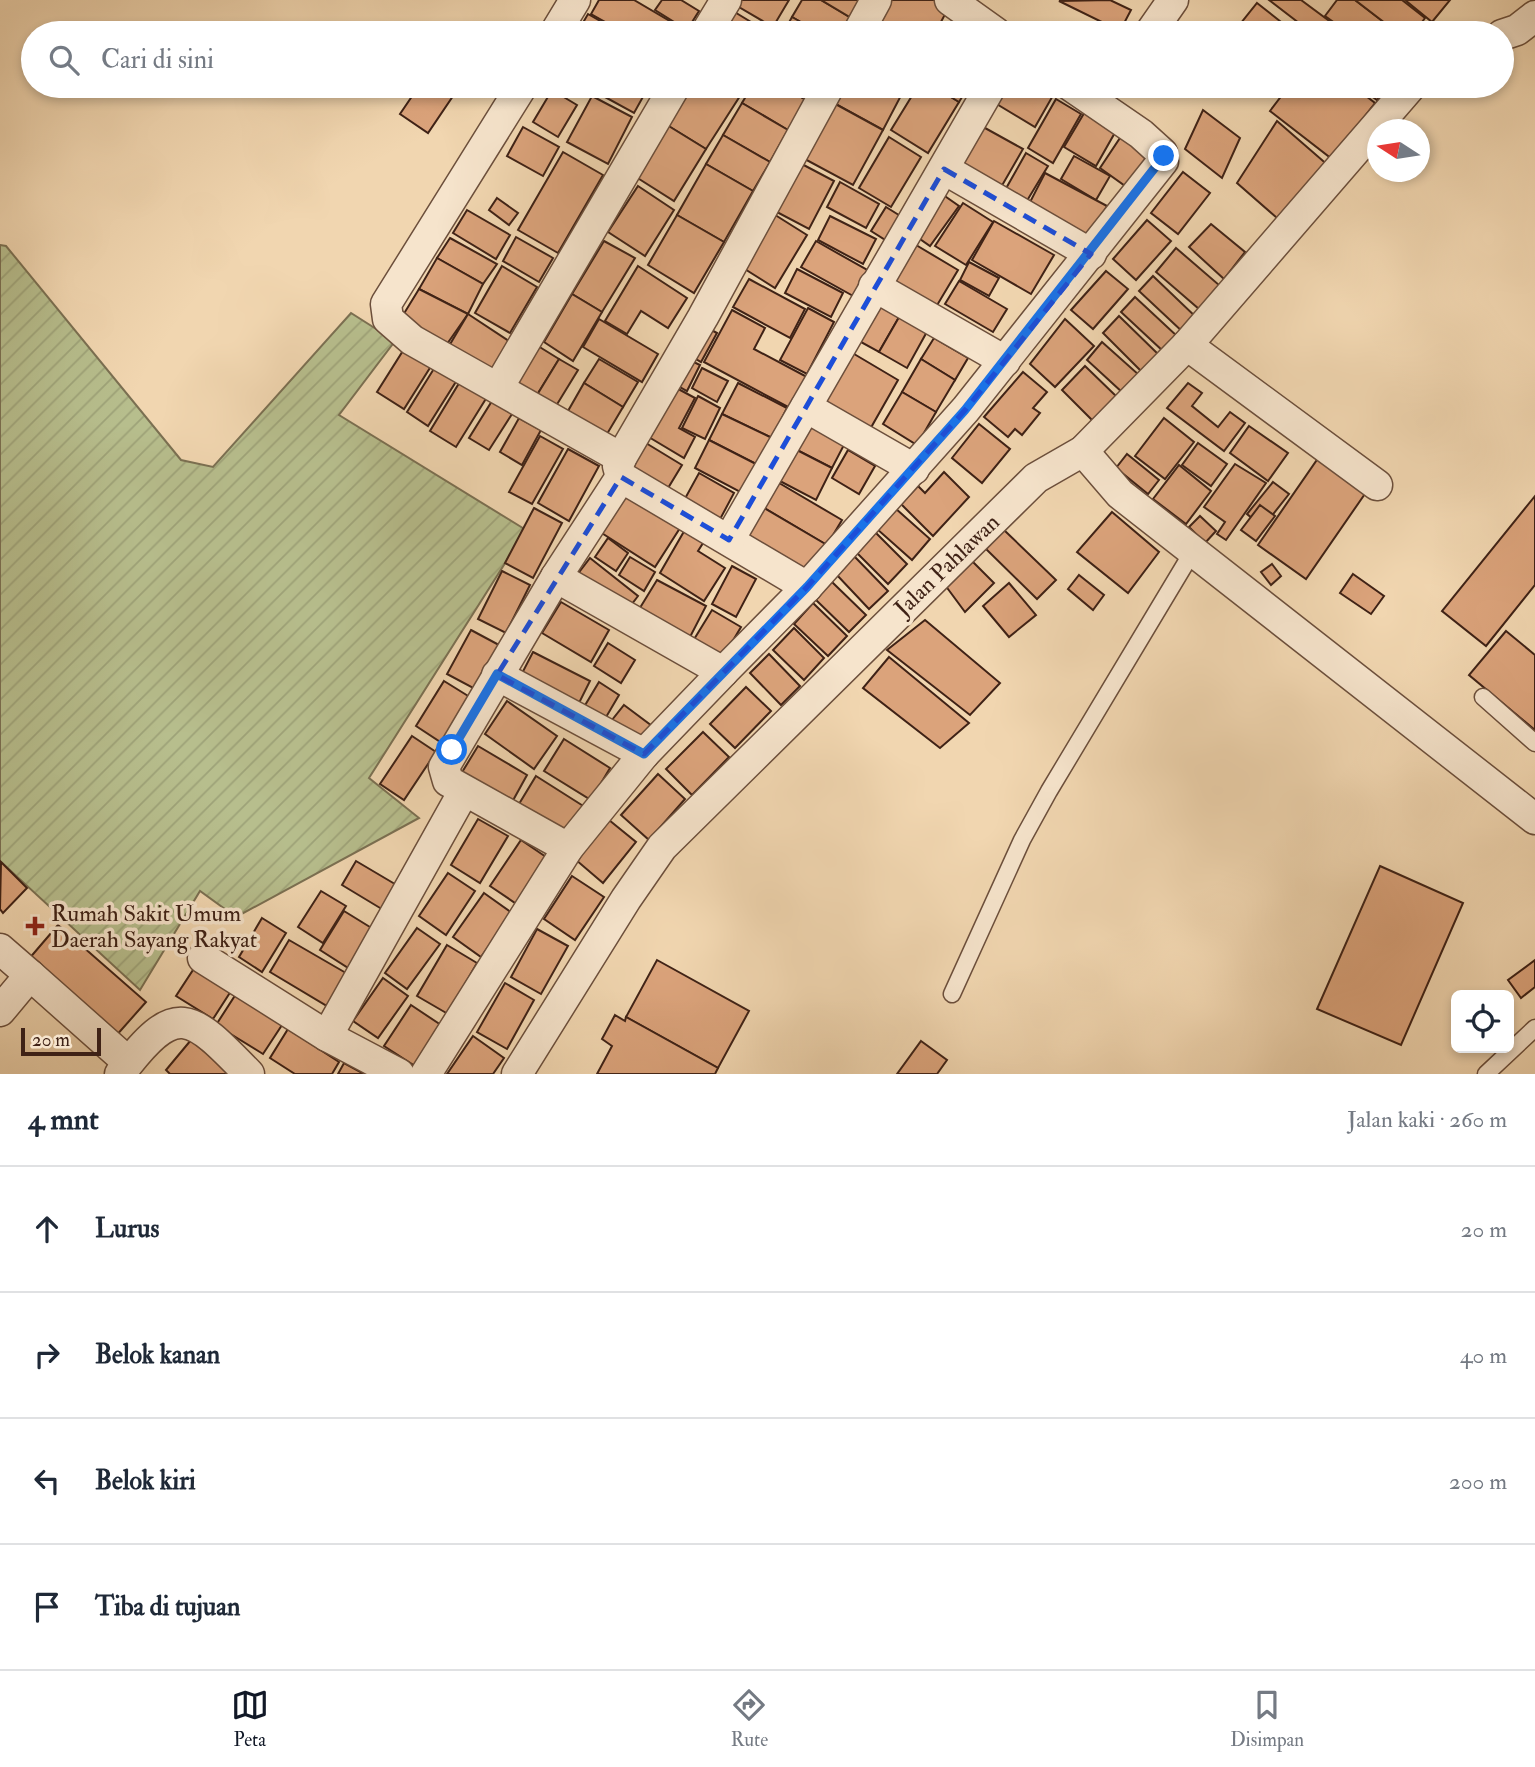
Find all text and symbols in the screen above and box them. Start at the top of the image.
search box [21,21,1514,98]
icon: search [45,41,83,79]
text: Cari di sini [101,44,214,76]
north arrow [1367,119,1430,182]
route end [1148,140,1179,171]
street label: Jalan Pahlawan [888,507,1006,623]
route start [436,734,467,765]
place label: Rumah Sakit Umum Daerah Sayang Rakyat [51,899,257,954]
marker: Rumah Sakit Umum Daerah Sayang Rakyat [25,916,45,936]
map controls [1451,990,1514,1053]
button: locate [1451,990,1514,1053]
scale bar [21,1025,102,1057]
text: 20 m [32,1028,70,1052]
text: 4 mnt [28,1101,99,1138]
text: Jalan kaki · 260 m [1347,1105,1507,1134]
icon: ahead [28,1210,66,1248]
text: Lurus [95,1213,159,1245]
text: 20 m [1461,1215,1507,1244]
icon: right [28,1336,66,1374]
text: Belok kanan [95,1339,220,1371]
text: 40 m [1460,1341,1507,1370]
icon: left [28,1462,66,1500]
text: Belok kiri [95,1465,196,1497]
text: 200 m [1449,1467,1507,1496]
icon: arrive [28,1588,66,1626]
text: Tiba di tujuan [95,1591,240,1623]
tab: Peta [231,1686,269,1752]
tab: Rute [730,1686,768,1752]
tab: Disimpan [1230,1686,1304,1752]

